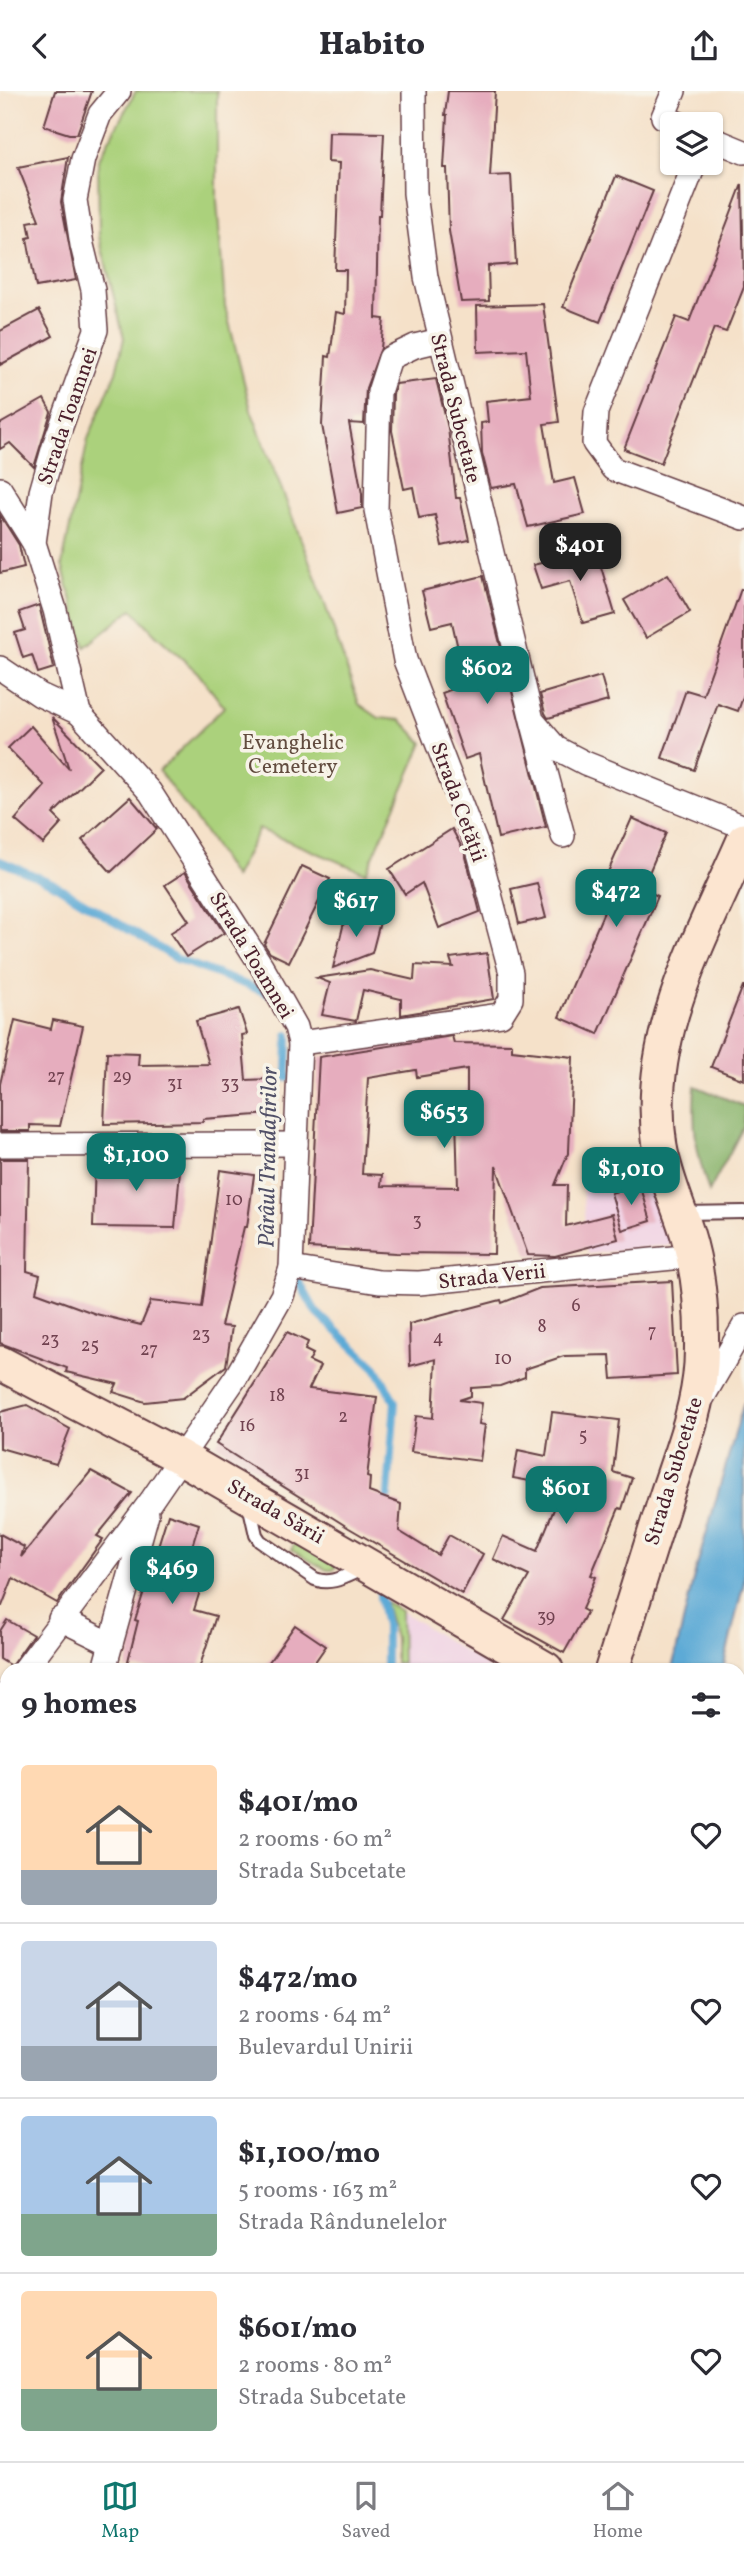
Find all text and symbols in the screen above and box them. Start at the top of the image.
text: Habito [319,24,425,68]
icon: back [21,27,59,65]
icon: share [685,27,723,65]
map controls [660,112,723,175]
button: layers [660,112,723,175]
street label: Strada Subcetate [422,330,487,486]
street label: Strada Toamnei [31,344,106,489]
pin: $401 [539,524,621,583]
text: $401 [555,530,605,562]
pin: $602 [446,647,528,706]
text: $602 [461,653,513,685]
park label: Evanghelic Cemetery [242,729,344,782]
street label: Strada Cetății [422,738,493,867]
pin: $472 [575,869,657,929]
text: $472 [591,876,641,908]
pin: $617 [315,879,397,939]
text: $617 [333,886,379,918]
street label: Strada Toamnei [201,887,300,1025]
house number: 27 [47,1065,65,1090]
house number: 29 [113,1065,131,1090]
water label: Pârâul Trandafirilor [251,1066,287,1248]
house number: 31 [167,1072,183,1097]
house number: 33 [221,1072,239,1097]
pin: $653 [403,1091,485,1150]
text: $653 [420,1097,468,1129]
pin: $1,100 [79,1133,193,1193]
text: $1,100 [103,1140,169,1172]
pin: $1,010 [574,1147,688,1207]
text: $1,010 [598,1154,664,1186]
house number: 10 [225,1188,243,1213]
house number: 3 [412,1209,422,1234]
street label: Strada Verii [437,1257,547,1298]
house number: 6 [571,1294,581,1319]
house number: 8 [537,1315,547,1340]
house number: 7 [648,1320,656,1345]
house number: 23 [192,1323,210,1348]
house number: 4 [433,1326,443,1351]
house number: 23 [41,1328,59,1353]
house number: 25 [81,1334,99,1359]
house number: 27 [140,1338,158,1363]
house number: 10 [494,1347,512,1372]
house number: 18 [269,1384,285,1409]
street label: Strada Subcetate [638,1394,711,1549]
house number: 2 [338,1405,348,1430]
house number: 16 [239,1414,255,1439]
house number: 5 [579,1424,587,1449]
house number: 31 [294,1462,310,1487]
pin: $601 [525,1467,607,1526]
street label: Strada Sării [221,1473,329,1552]
text: $601 [542,1473,590,1505]
pin: $469 [131,1547,213,1606]
text: $469 [146,1553,198,1585]
house number: 39 [537,1605,555,1630]
text: 9 homes [21,1684,137,1726]
icon: filters [687,1686,725,1724]
text: $401/mo [238,1782,358,1824]
icon: home [77,1793,161,1877]
icon: heart [687,1816,725,1854]
text: 2 rooms · 60 m² [238,1824,392,1856]
text: Strada Subcetate [238,1856,406,1888]
text: $472/mo [238,1958,358,2000]
icon: home [77,1969,161,2053]
icon: heart [687,1992,725,2030]
text: 2 rooms · 64 m² [238,2000,391,2032]
text: Bulevardul Unirii [238,2032,413,2064]
text: $1,100/mo [238,2133,380,2175]
icon: home [77,2144,161,2228]
icon: heart [687,2167,725,2205]
text: 5 rooms · 163 m² [238,2175,397,2207]
text: Strada Rândunelelor [238,2207,447,2239]
text: $601/mo [238,2308,357,2350]
icon: home [77,2319,161,2403]
icon: heart [687,2342,725,2380]
text: 2 rooms · 80 m² [238,2350,392,2382]
text: Strada Subcetate [238,2382,406,2414]
tab: Map [101,2477,139,2545]
tab: Saved [341,2477,390,2545]
tab: Home [593,2477,643,2545]

